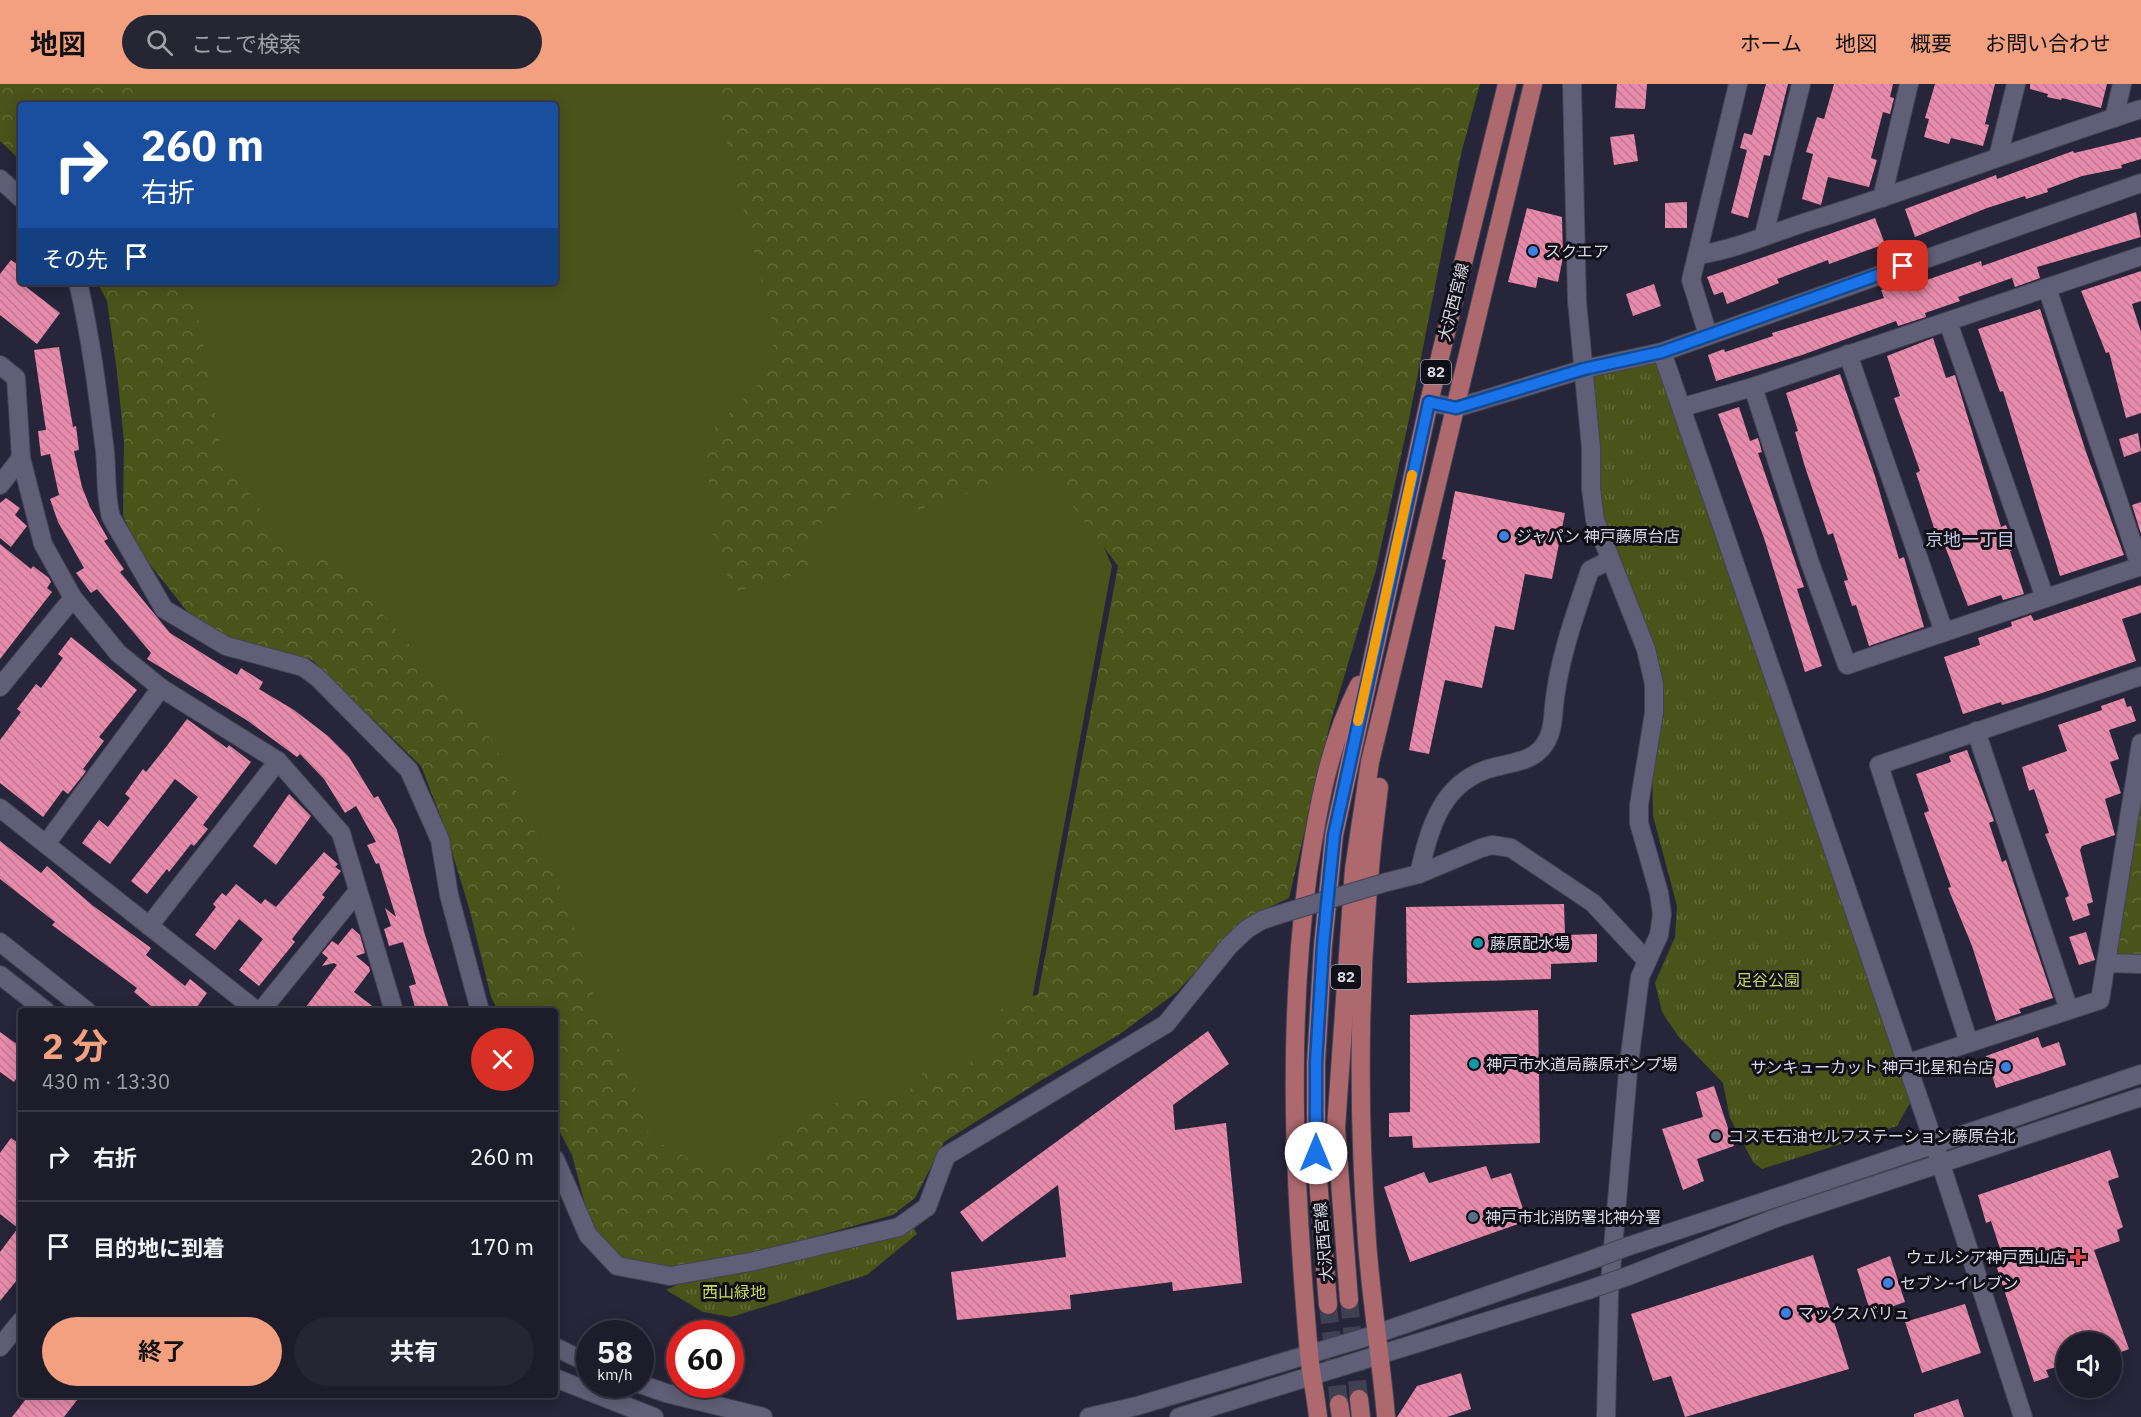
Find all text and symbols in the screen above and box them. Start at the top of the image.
search box [122,15,542,69]
text: 地図 [30,25,86,62]
icon: search [143,26,176,59]
text: ここで検索 [191,29,301,58]
text: ホーム [1740,29,1802,57]
text: 地図 [1835,29,1877,57]
text: 概要 [1910,29,1952,57]
text: お問い合わせ [1985,29,2111,57]
text: 260 m [141,118,264,173]
icon: right [42,126,120,204]
text: 右折 [141,174,195,209]
icon: arrive [120,240,153,273]
pin [1877,240,1928,291]
place label: スクエア [1545,241,1609,261]
text: その先 [42,244,108,273]
marker: スクエア [1526,244,1540,258]
icon: arrive [1886,249,1919,282]
street label: 大沢西宮線 [1434,261,1472,343]
road number: 82 [1421,360,1451,384]
place label: ジャパン 神戸藤原台店 [1516,526,1680,546]
district label: 京地一丁目 [1925,528,2015,551]
marker: ジャパン 神戸藤原台店 [1497,529,1511,543]
place label: 藤原配水場 [1490,933,1570,953]
marker: 藤原配水場 [1471,936,1485,950]
road number: 82 [1331,965,1361,989]
park label: 足谷公園 [1736,970,1800,990]
text: 2 分 [42,1022,108,1069]
button: close [471,1028,534,1091]
place label: 神戸市水道局藤原ポンプ場 [1486,1054,1678,1074]
marker: 神戸市水道局藤原ポンプ場 [1467,1057,1481,1071]
place label: サンキューカット 神戸北星和台店 [1750,1057,1994,1077]
marker: サンキューカット 神戸北星和台店 [1999,1060,2013,1074]
text: 430 m · 13:30 [42,1068,170,1095]
position arrow [1284,1121,1348,1185]
place label: コスモ石油セルフステーション藤原台北 [1728,1126,2016,1146]
marker: コスモ石油セルフステーション藤原台北 [1709,1129,1723,1143]
icon: right [42,1140,75,1173]
text: 260 m [470,1142,534,1171]
text: 右折 [93,1143,137,1172]
street label: 大沢西宮線 [1310,1201,1336,1283]
place label: 神戸市北消防署北神分署 [1485,1207,1661,1227]
marker: 神戸市北消防署北神分署 [1466,1210,1480,1224]
icon: arrive [42,1230,75,1263]
text: 170 m [470,1232,534,1261]
text: 目的地に到着 [93,1233,225,1262]
place label: ウェルシア神戸西山店 [1906,1247,2066,1267]
marker: ウェルシア神戸西山店 [2071,1250,2085,1264]
place label: セブン-イレブン [1900,1273,2018,1293]
marker: セブン-イレブン [1881,1276,1895,1290]
park label: 西山緑地 [702,1282,766,1302]
place label: マックスバリュ [1798,1303,1910,1323]
marker: マックスバリュ [1779,1306,1793,1320]
button: 終了 [42,1317,282,1386]
button: 共有 [294,1317,534,1386]
speed limit sign: 60 [666,1320,744,1398]
text: 58 [597,1332,633,1371]
map controls [2056,1332,2122,1398]
button: sound [2056,1332,2122,1398]
text: km/h [597,1365,633,1384]

